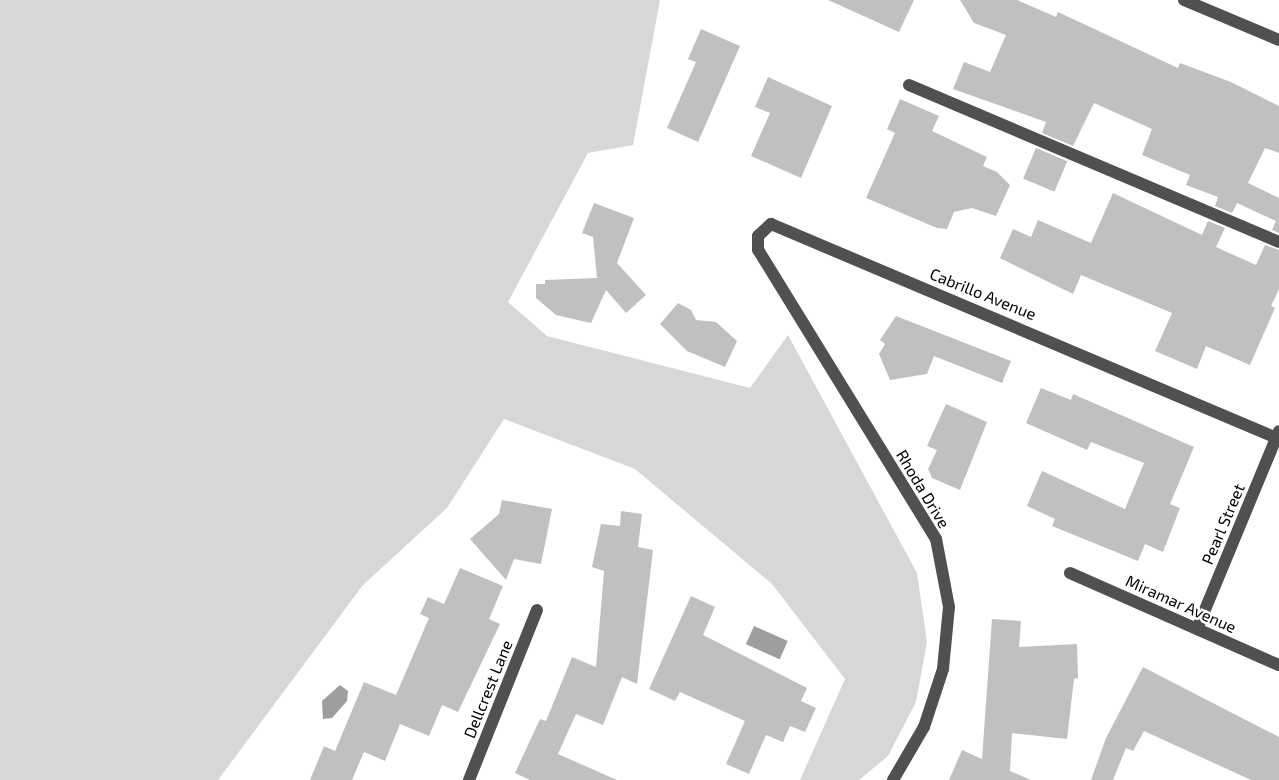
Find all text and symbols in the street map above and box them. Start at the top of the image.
street label: Cabrillo Avenue [927,264,1039,324]
street label: Rhoda Drive [892,446,954,532]
street label: Pearl Street [1197,481,1249,567]
street label: Miramar Avenue [1122,571,1240,637]
street label: Dellcrest Lane [460,637,516,741]

